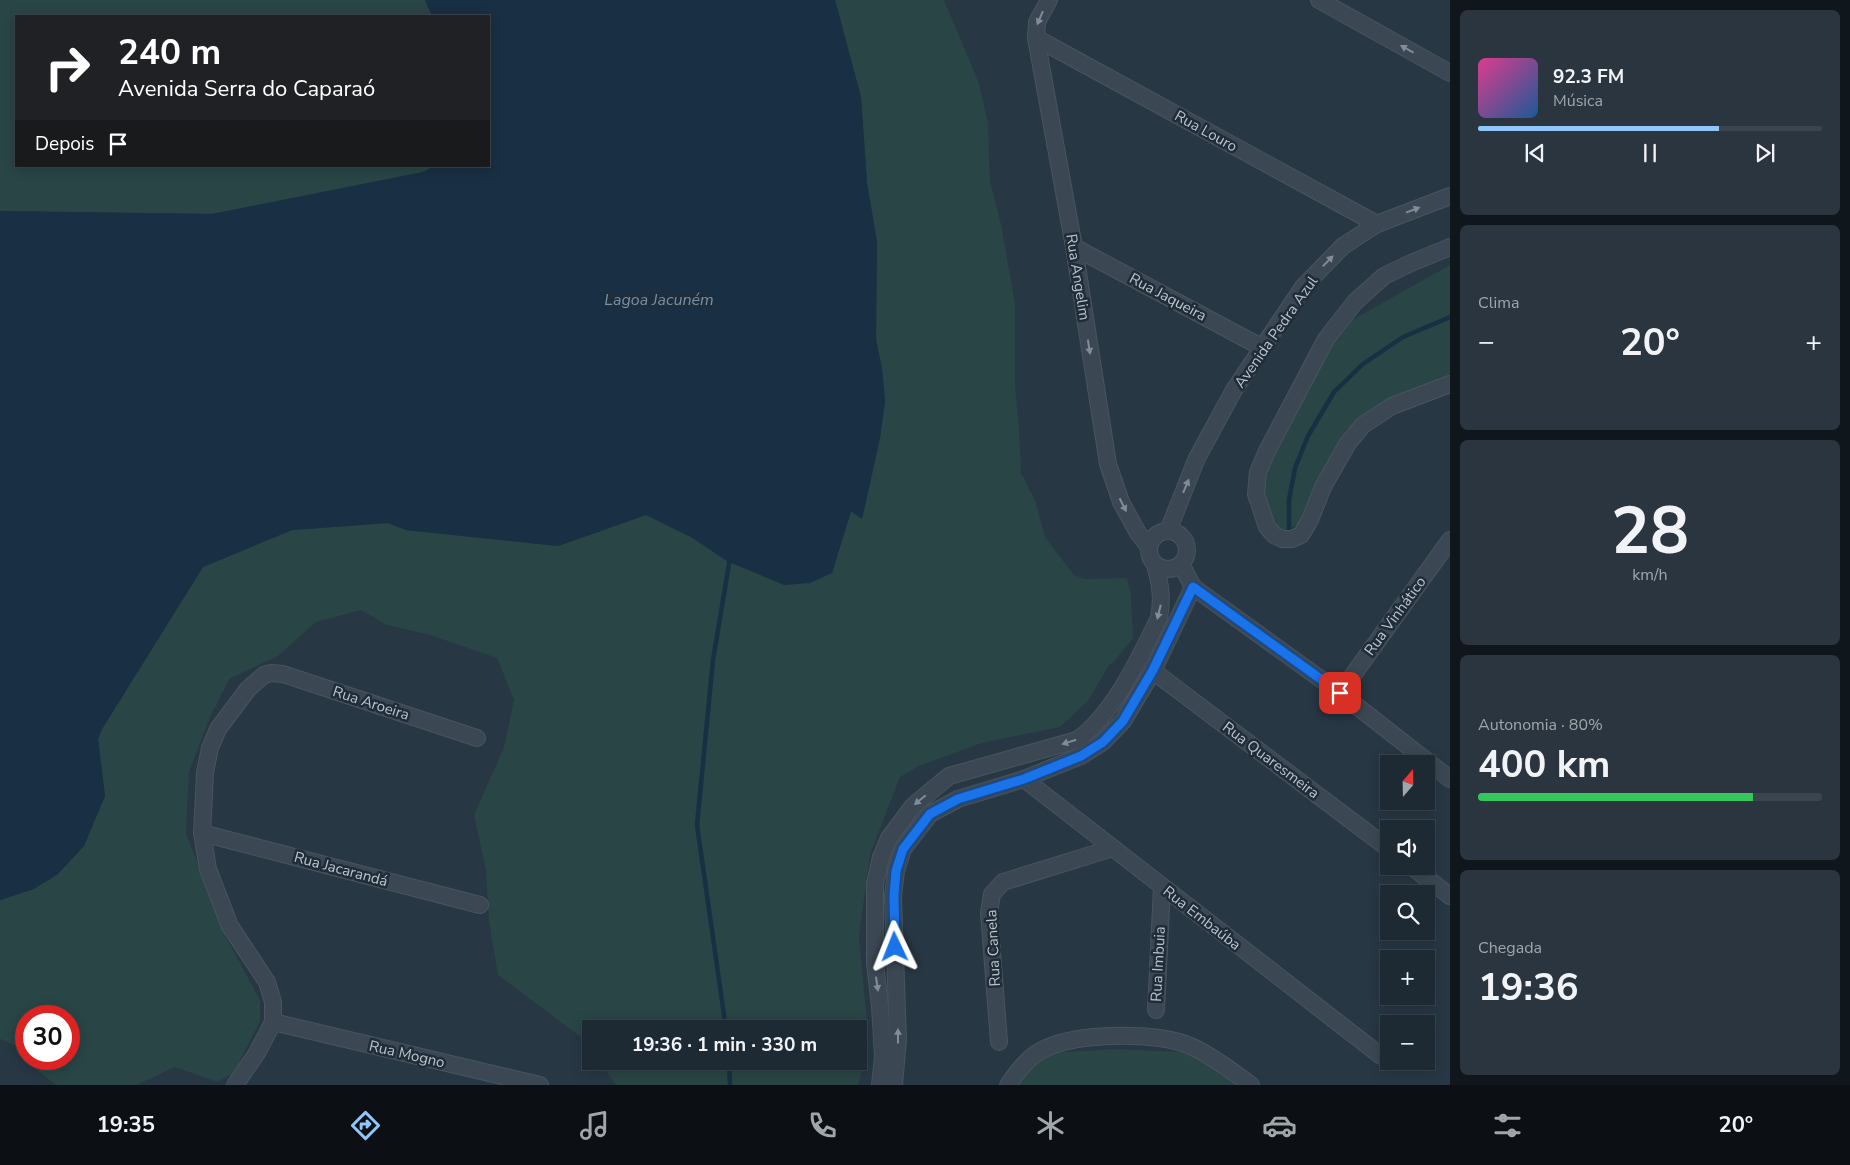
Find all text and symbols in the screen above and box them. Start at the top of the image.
one-way arrow [1036,11,1045,26]
text: 240 m [118,29,221,76]
icon: right [35,35,100,100]
one-way arrow [1400,45,1415,53]
text: 92.3 FM [1553,64,1624,90]
text: Avenida Serra do Caparaó [118,74,375,104]
text: Música [1553,90,1603,112]
street label: Rua Louro [1171,106,1241,156]
icon: arrive [104,130,132,158]
text: Depois [35,131,94,157]
icon: previous [1521,139,1549,167]
icon: pause [1636,139,1664,167]
icon: next [1751,139,1779,167]
one-way arrow [1406,206,1421,213]
street label: Rua Angelim [1061,232,1095,322]
one-way arrow [1322,256,1334,268]
street label: Rua Jaqueira [1126,268,1210,326]
street label: Avenida Pedra Azul [1230,272,1322,392]
water label: Lagoa Jacuném [604,289,714,311]
text: Clima [1478,292,1519,314]
text: 20° [1620,317,1680,368]
text: − [1478,323,1495,361]
text: + [1805,323,1822,361]
one-way arrow [1086,340,1094,356]
one-way arrow [1182,479,1190,493]
text: 28 [1611,487,1689,576]
one-way arrow [1119,498,1127,513]
text: km/h [1632,564,1668,586]
street label: Rua Vinhático [1360,573,1430,659]
one-way arrow [1155,605,1163,620]
pin [1319,672,1361,714]
icon: arrive [1326,679,1354,707]
street label: Rua Aroeira [330,681,412,725]
text: Autonomia · 80% [1478,714,1603,736]
street label: Rua Quaresmeira [1219,717,1323,803]
one-way arrow [1061,739,1076,747]
text: 400 km [1478,739,1610,790]
north arrow [1380,755,1435,810]
map controls [1380,755,1435,1070]
one-way arrow [914,795,927,806]
button: sound [1380,820,1435,875]
street label: Rua Jacarandá [292,847,390,891]
street label: Rua Embaúba [1159,881,1245,955]
button: search [1380,885,1435,940]
street label: Rua Canela [981,909,1005,987]
position arrow [868,920,920,972]
street label: Rua Imbuia [1146,926,1170,1002]
text: Chegada [1478,937,1542,959]
button: + [1380,950,1435,1005]
text: 19:36 [1478,962,1579,1013]
one-way arrow [874,976,882,992]
speed limit sign: 30 [15,1005,80,1070]
button: − [1380,1015,1435,1070]
one-way arrow [894,1028,902,1044]
text: 19:36 · 1 min · 330 m [632,1032,817,1058]
street label: Rua Mogno [367,1036,447,1072]
icon: directions [348,1108,383,1143]
icon: music [577,1108,612,1143]
icon: phone [805,1108,840,1143]
icon: climate [1033,1108,1068,1143]
icon: car [1262,1108,1297,1143]
icon: filters [1490,1108,1525,1143]
text: 19:35 [97,1110,155,1140]
text: 20° [1718,1110,1753,1140]

